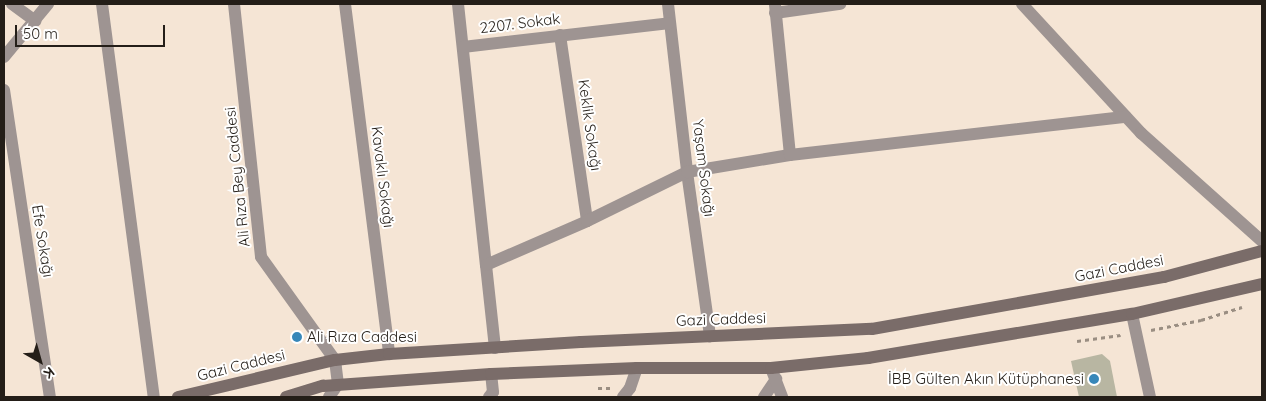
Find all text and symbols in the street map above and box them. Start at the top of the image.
street label: 2207. Sokak [479,9,561,37]
scale bar [18,15,168,47]
text: 50 m [23,24,58,43]
street label: Keklik Sokağı [575,78,605,172]
street label: Ali Rıza Bey Caddesi [221,106,253,248]
street label: Yaşam Sokağı [689,118,719,218]
street label: Kavaklı Sokağı [368,125,398,229]
street label: Efe Sokağı [28,204,58,278]
street label: Gazi Caddesi [1073,251,1165,285]
street label: Gazi Caddesi [676,308,766,330]
place label: Ali Rıza Caddesi [307,328,417,346]
marker: Ali Rıza Caddesi [291,331,303,343]
north arrow [15,336,65,386]
street label: Gazi Caddesi [195,345,287,385]
text: K [40,363,58,383]
place label: İBB Gülten Akın Kütüphanesi [888,370,1084,388]
marker: İBB Gülten Akın Kütüphanesi [1088,373,1100,385]

